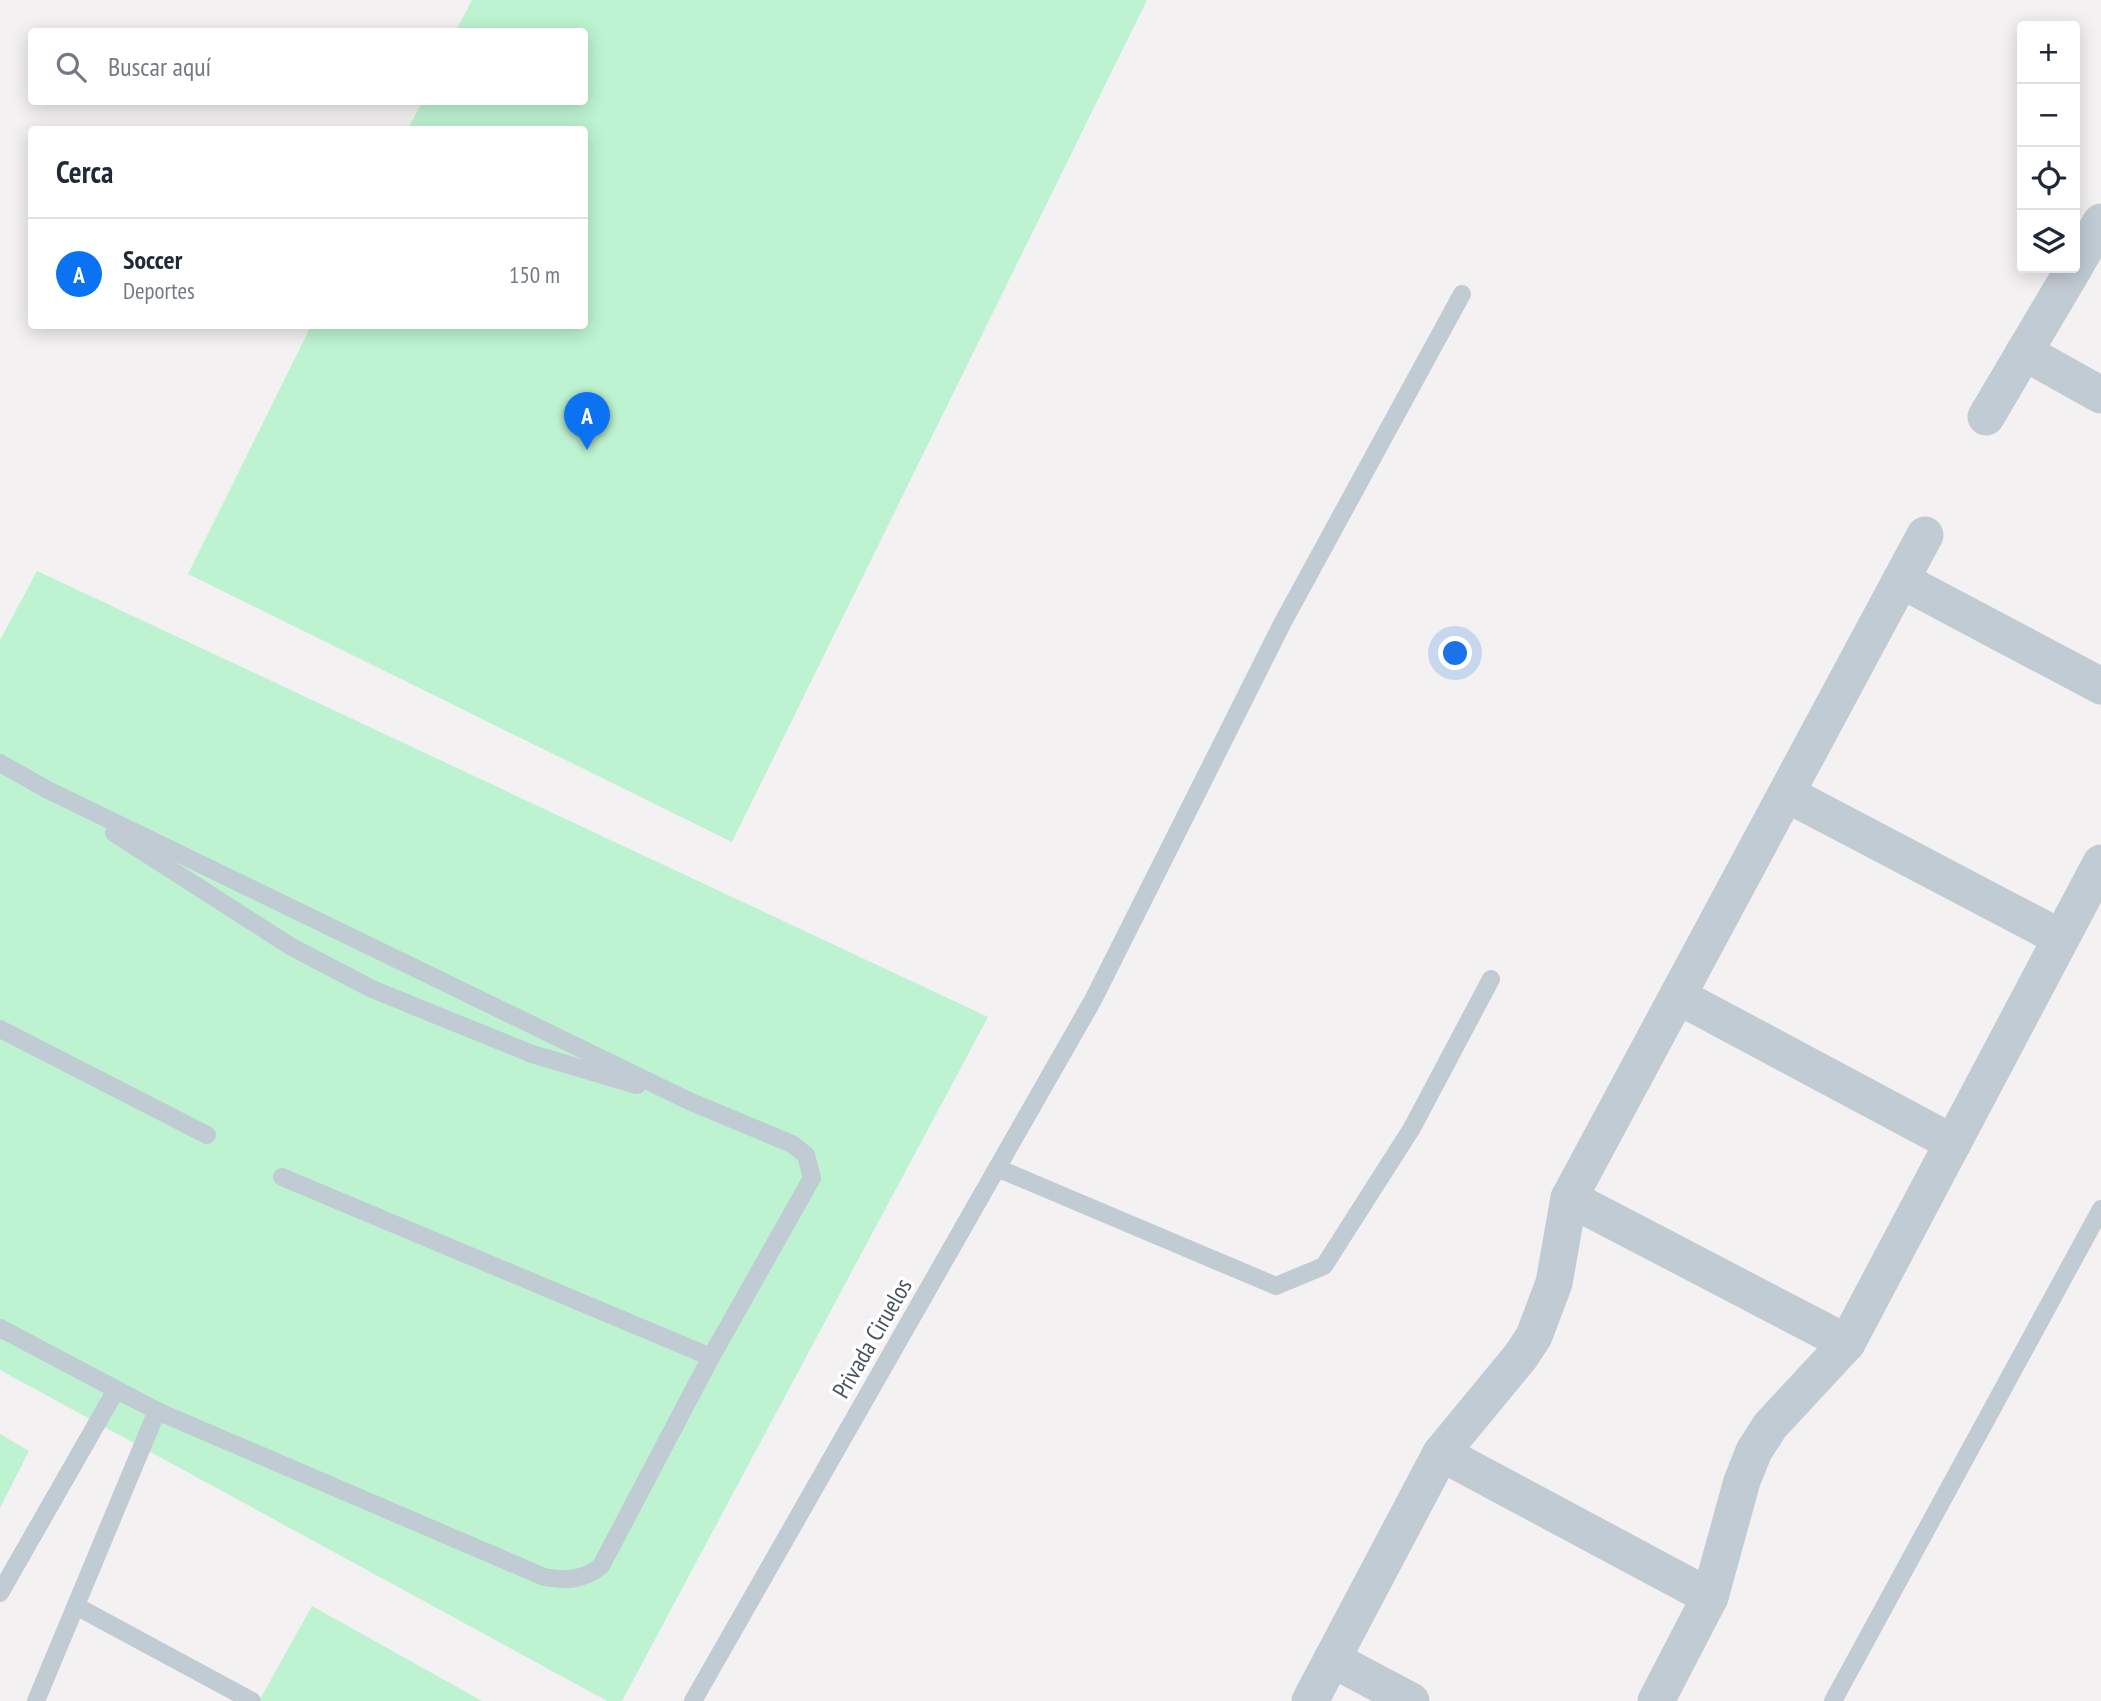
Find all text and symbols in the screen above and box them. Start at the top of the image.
map controls [2017,21,2080,273]
button: + [2017,21,2080,84]
search box [28,28,588,105]
icon: search [52,48,90,86]
text: Buscar aquí [108,50,211,83]
button: − [2017,84,2080,147]
button: locate [2017,147,2080,210]
text: Cerca [56,152,113,191]
button: layers [2017,210,2080,273]
text: Soccer [123,243,182,276]
text: A [73,260,85,289]
text: 150 m [509,260,560,289]
text: Deportes [123,276,195,305]
pin: A [564,392,610,450]
your location [1438,636,1472,670]
street label: Privada Ciruelos [825,1273,919,1403]

